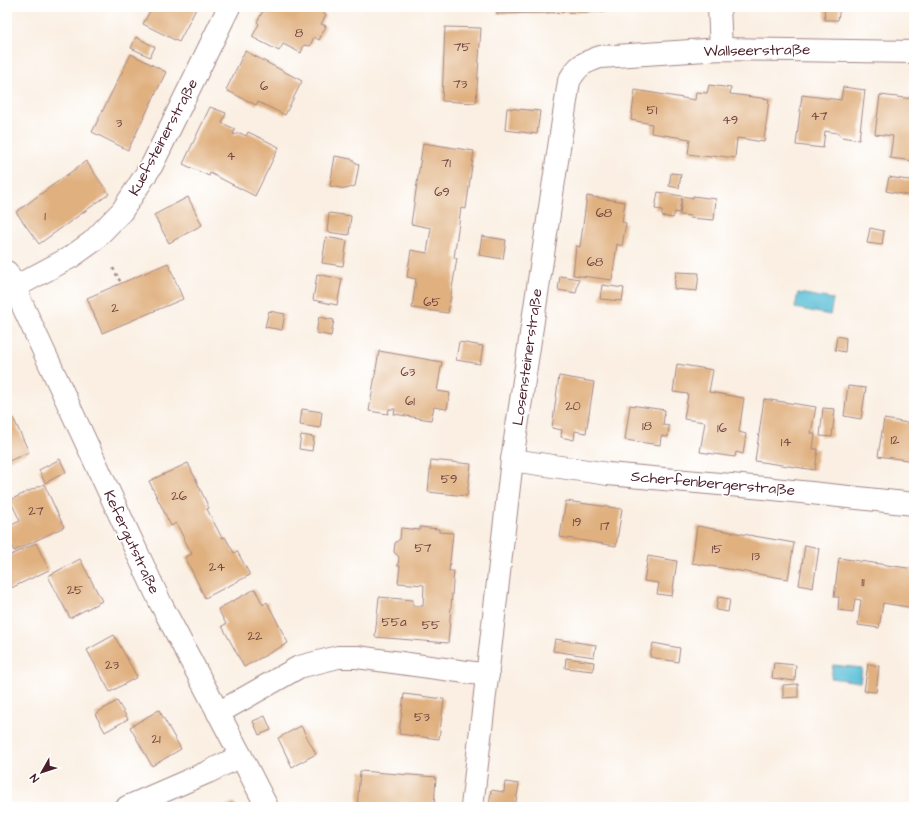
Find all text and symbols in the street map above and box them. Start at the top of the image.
house number: 8 [295,24,304,42]
house number: 75 [453,38,471,56]
street label: Wallseerstraße [703,39,811,62]
street label: Kuefsteinerstraße [124,75,203,200]
house number: 73 [453,75,468,93]
house number: 6 [260,77,268,95]
house number: 51 [647,101,658,119]
house number: 47 [811,107,827,125]
house number: 49 [722,111,738,129]
house number: 3 [116,114,123,132]
house number: 4 [227,147,236,165]
house number: 71 [441,154,451,172]
house number: 69 [434,183,450,201]
house number: 68 [596,204,613,222]
house number: 1 [44,207,46,225]
house number: 68 [587,253,604,271]
street label: Losensteinerstraße [507,287,548,427]
house number: 65 [423,293,441,311]
house number: 2 [111,299,119,317]
house number: 63 [401,363,416,381]
house number: 61 [405,392,415,410]
house number: 20 [565,397,581,415]
house number: 18 [642,417,653,435]
house number: 16 [717,419,727,437]
house number: 12 [890,431,900,449]
house number: 14 [781,433,791,451]
street label: Scherfenbergerstraße [630,466,796,502]
house number: 59 [441,470,457,488]
street label: Kefergutstraße [97,487,165,598]
house number: 26 [171,487,187,505]
house number: 27 [28,502,44,520]
house number: 19 [572,513,582,531]
house number: 17 [600,517,610,535]
house number: 57 [414,539,432,557]
house number: 15 [712,540,722,558]
house number: 13 [752,547,761,565]
house number: 24 [209,558,225,576]
house number: 11 [861,573,865,591]
house number: 25 [67,581,83,599]
house number: 55a [381,613,407,631]
house number: 55 [422,616,440,634]
house number: 22 [248,627,263,645]
house number: 23 [105,656,119,674]
house number: 53 [414,708,430,726]
house number: 21 [151,730,161,748]
north arrow [22,752,62,792]
text: N [27,771,43,785]

